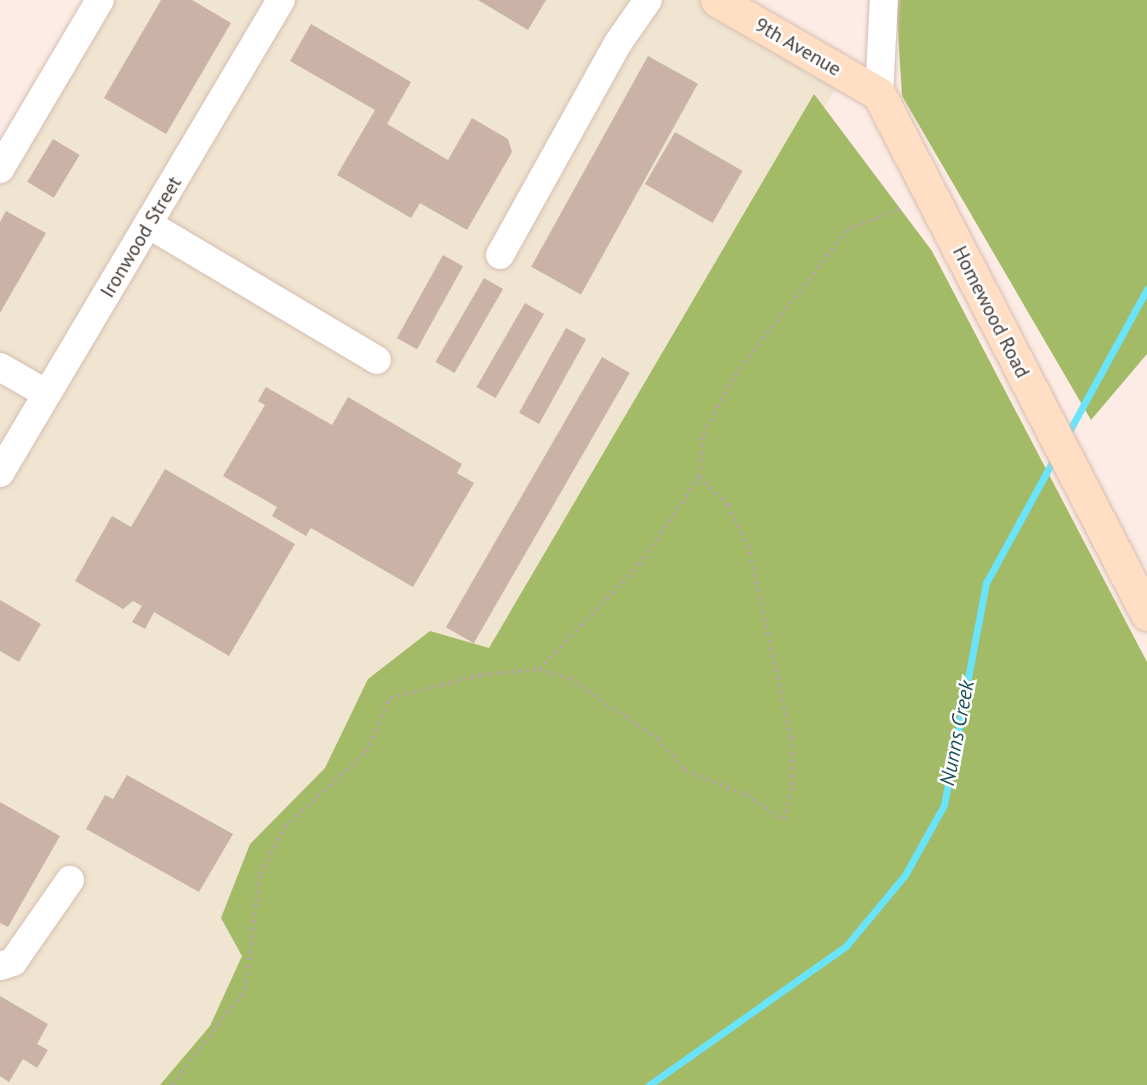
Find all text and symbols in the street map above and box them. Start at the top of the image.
street label: 9th Avenue [750,13,846,81]
street label: Ironwood Street [95,172,187,302]
street label: Homewood Road [947,242,1035,382]
water label: Nunns Creek [934,678,980,788]

